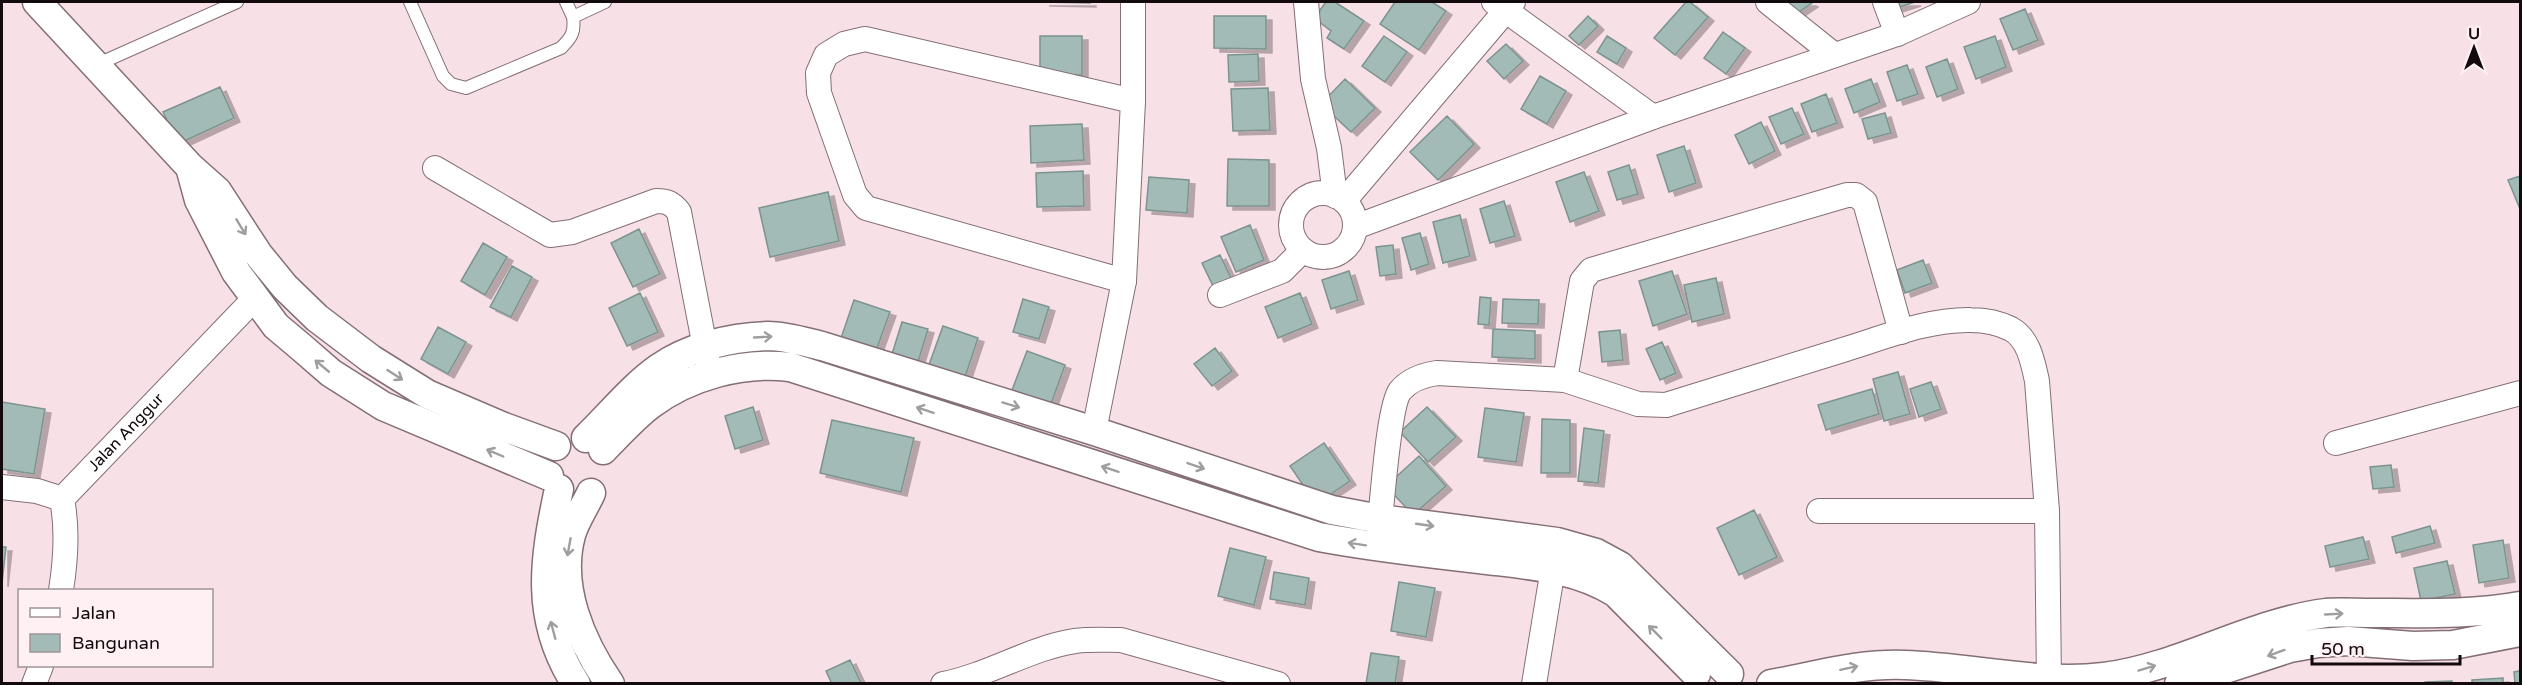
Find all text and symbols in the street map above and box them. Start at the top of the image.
north arrow [2444,18,2504,78]
text: U [2468,24,2480,44]
one-way arrow [236,218,248,235]
one-way arrow [752,332,772,343]
one-way arrow [314,359,330,372]
one-way arrow [386,369,403,381]
street label: Jalan Anggur [84,388,169,476]
one-way arrow [1001,400,1020,411]
one-way arrow [916,403,935,414]
one-way arrow [487,447,505,458]
one-way arrow [1186,461,1205,472]
one-way arrow [1101,463,1120,474]
one-way arrow [1414,519,1434,530]
one-way arrow [564,537,575,556]
one-way arrow [1348,538,1367,549]
legend [18,589,213,667]
text: Jalan [72,602,116,624]
one-way arrow [2323,608,2343,619]
one-way arrow [546,621,558,640]
one-way arrow [1648,625,1662,640]
scale bar [2312,628,2460,666]
text: Bangunan [72,632,160,654]
text: 50 m [2321,638,2365,660]
one-way arrow [2267,649,2286,660]
one-way arrow [1839,662,1858,673]
one-way arrow [2137,662,2156,673]

